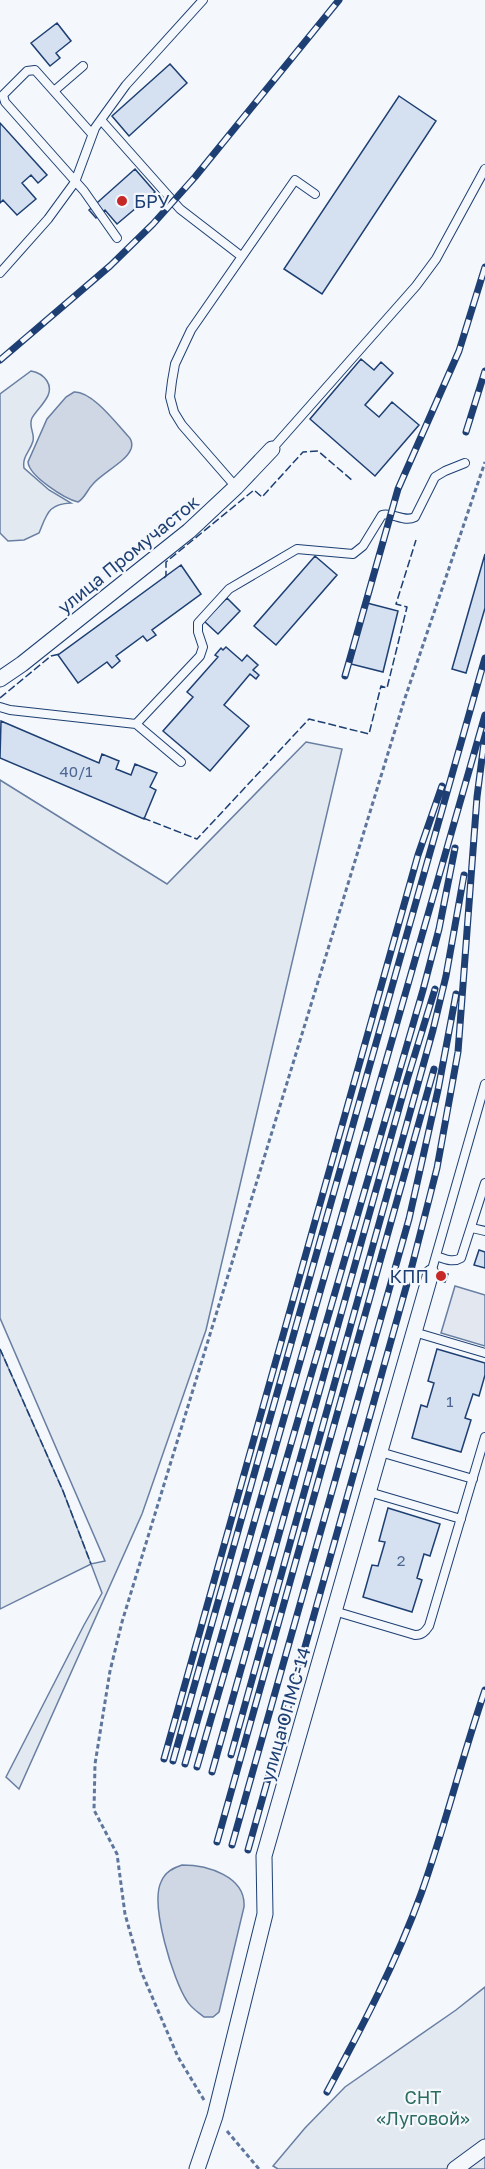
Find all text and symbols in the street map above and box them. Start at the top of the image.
place label: БРУ [134,190,170,212]
marker: БРУ [115,194,129,208]
street label: улица Промучасток [53,490,203,618]
house number: 40/1 [60,762,92,780]
place label: КПП [389,1265,429,1287]
marker: КПП [434,1269,448,1283]
house number: 1 [446,1392,454,1410]
house number: 2 [397,1551,405,1569]
street label: улица ОПМС-14 [255,1644,315,1784]
park label: СНТ «Луговой» [376,2086,470,2129]

